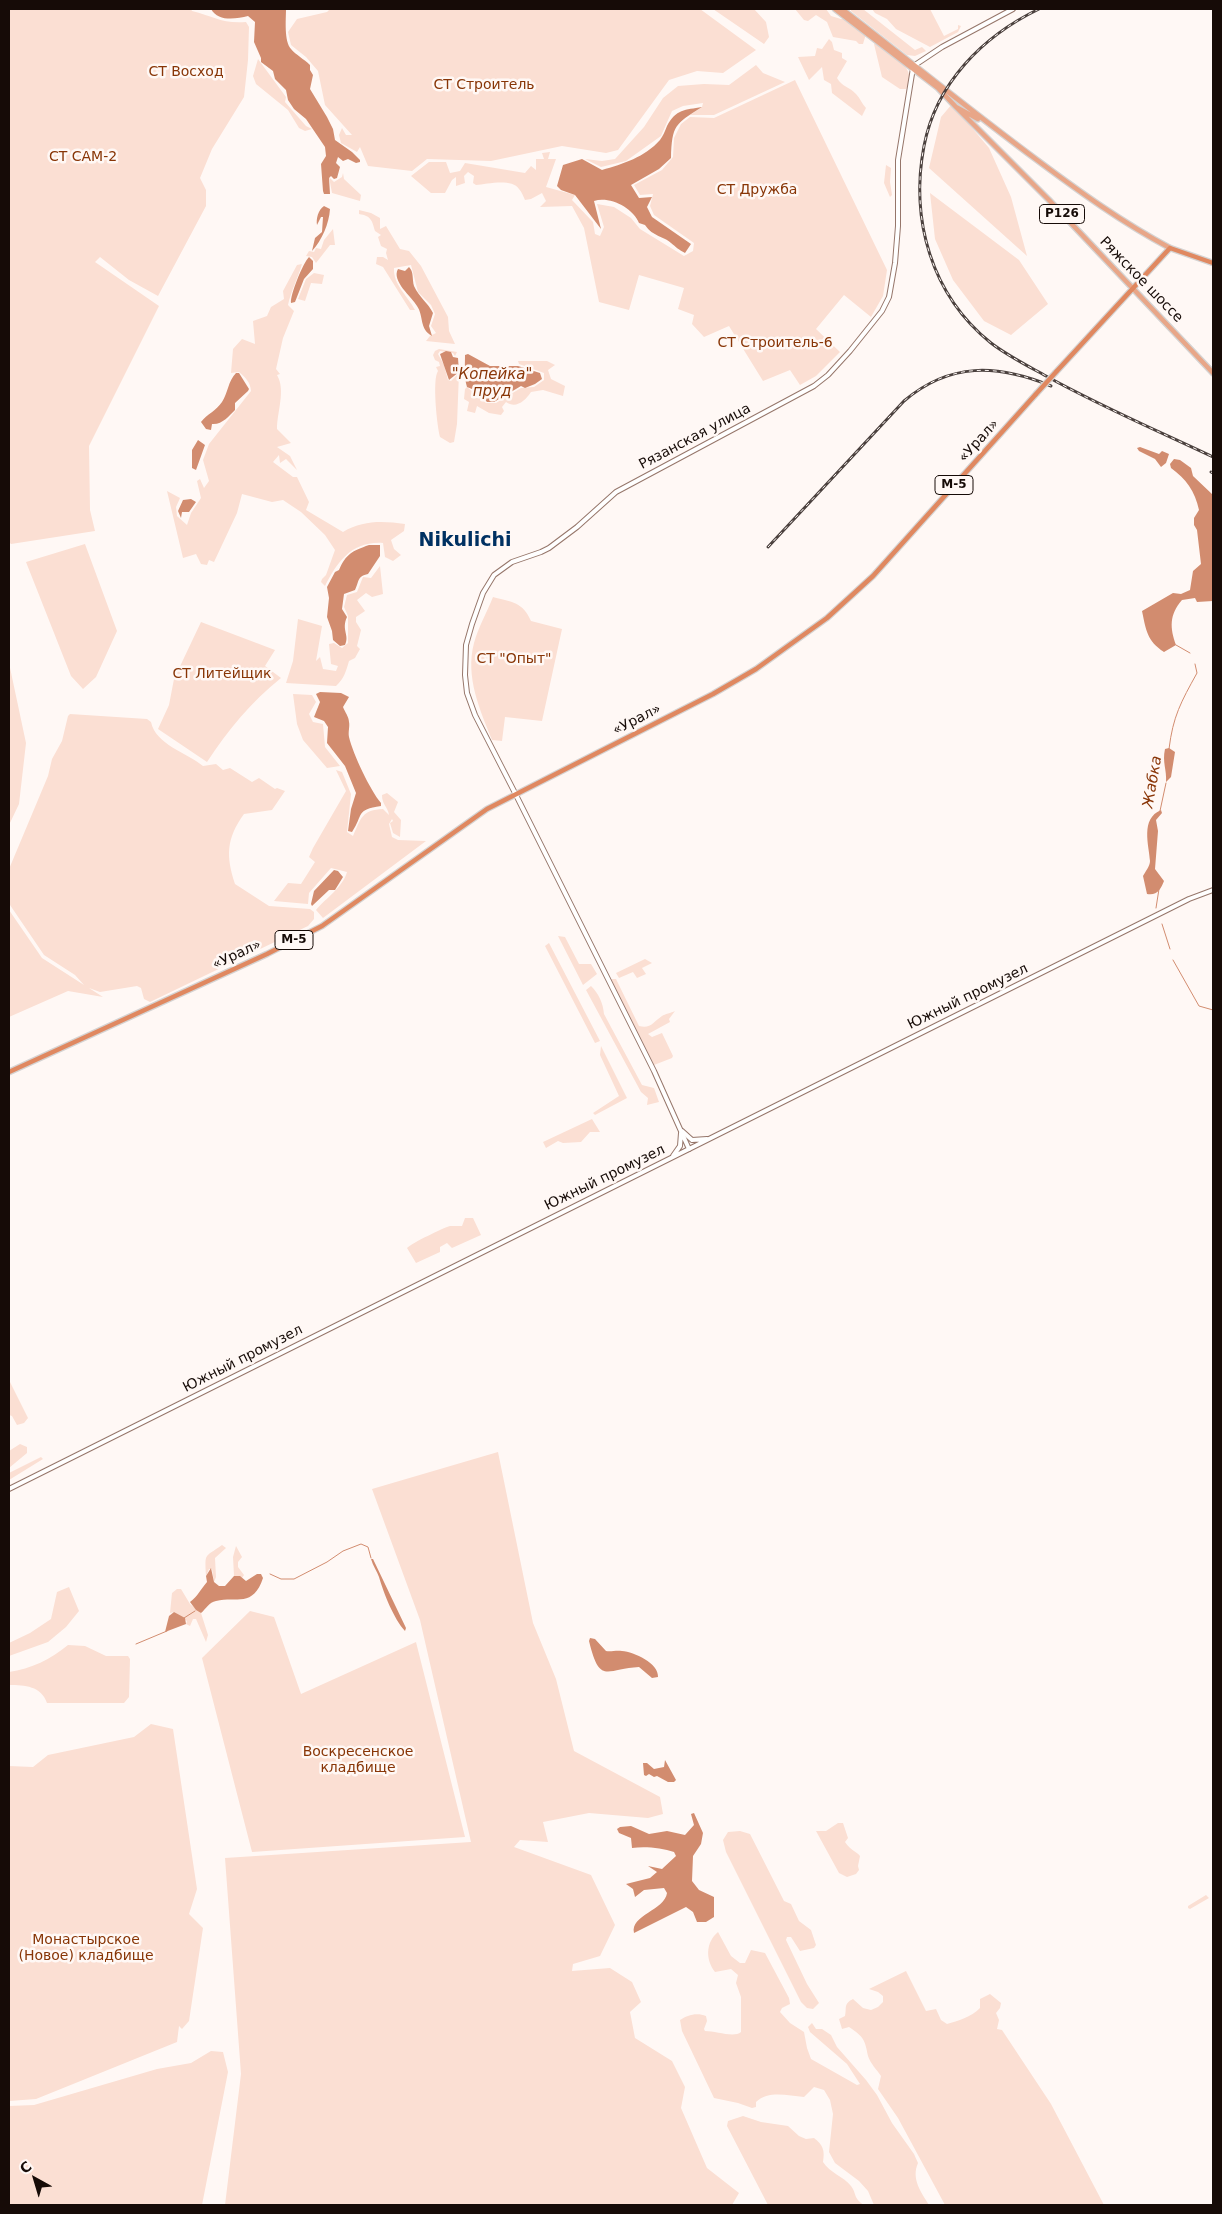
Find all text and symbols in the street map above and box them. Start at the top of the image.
park label: СТ Восход [148,64,224,80]
park label: СТ Строитель [433,77,535,93]
park label: СТ САМ-2 [49,149,117,165]
park label: СТ Дружба [717,182,797,198]
road number: Р126 [1040,204,1084,223]
street label: Ряжское шоссе [1096,234,1186,326]
park label: СТ Строитель-6 [717,335,833,351]
water label: "Копейка" пруд [452,366,532,401]
street label: Рязанская улица [636,400,754,474]
street label: «Урал» [955,416,1003,466]
road number: М-5 [935,476,973,494]
district label: Nikulichi [419,530,511,552]
park label: СТ "Опыт" [476,651,552,667]
park label: СТ Литейщик [172,666,272,682]
street label: «Урал» [610,701,664,739]
water label: Жабка [1140,754,1166,810]
road number: М-5 [275,930,313,950]
street label: «Урал» [210,936,264,974]
street label: Южный промузел [905,961,1031,1033]
street label: Южный промузел [542,1142,668,1214]
street label: Южный промузел [180,1322,306,1396]
park label: Воскресенское кладбище [303,1744,413,1776]
park label: Монастырское (Новое) кладбище [18,1932,154,1964]
north arrow [10,2154,60,2204]
text: С [17,2158,35,2177]

